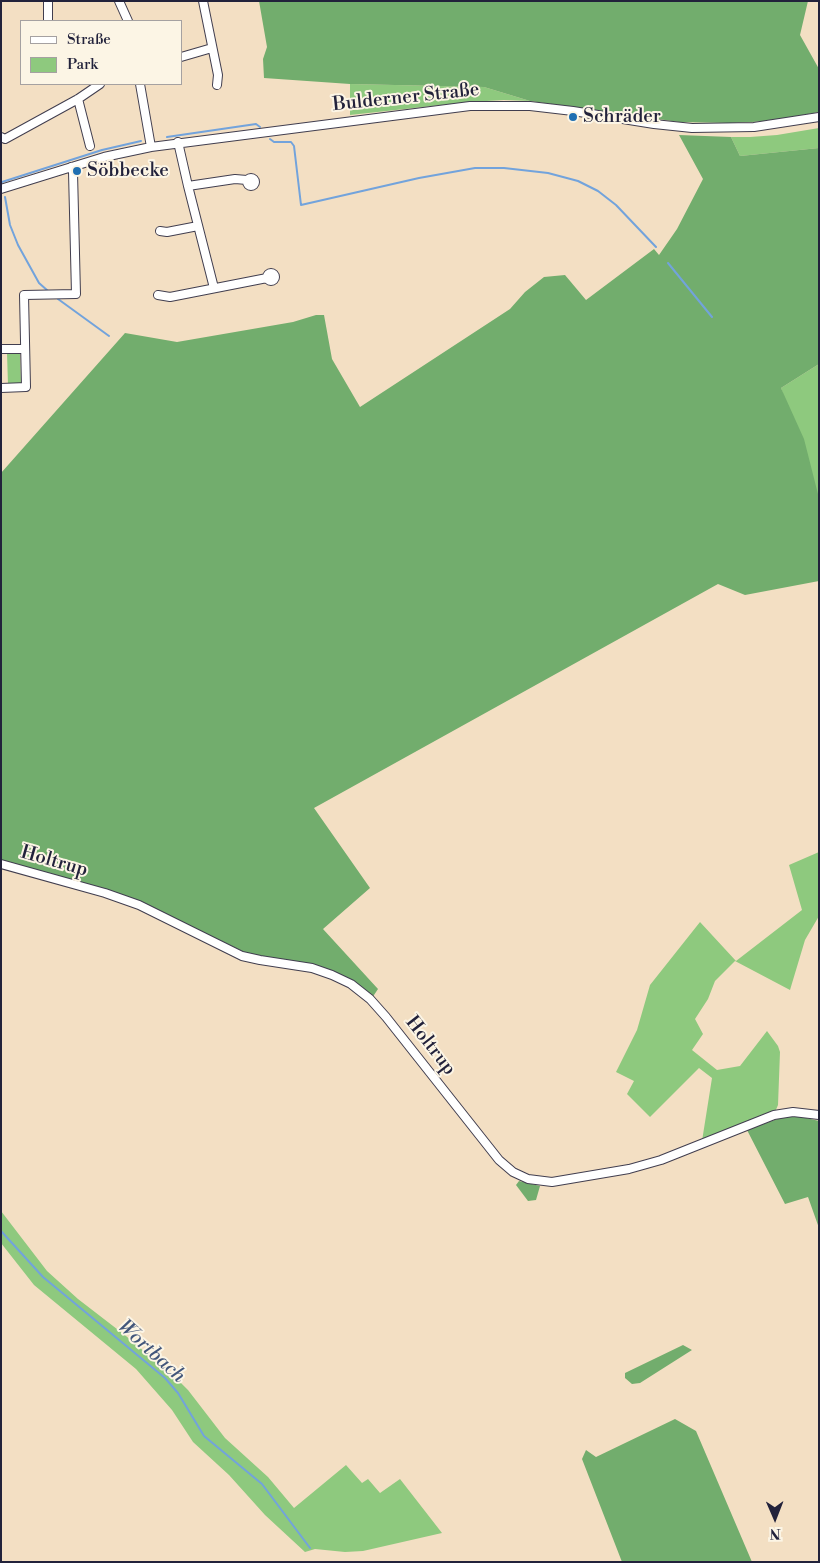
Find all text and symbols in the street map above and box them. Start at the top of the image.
legend [20,20,182,85]
text: Straße [67,30,111,49]
text: Park [67,55,98,74]
street label: Bulderner Straße [332,79,480,117]
place label: Schräder [583,106,661,128]
marker: Schräder [567,111,579,123]
place label: Söbbecke [87,160,169,182]
marker: Söbbecke [71,165,83,177]
street label: Holtrup [18,842,90,882]
street label: Holtrup [400,1012,460,1080]
water label: Wortbach [112,1315,190,1389]
north arrow [750,1493,800,1543]
text: N [770,1524,781,1542]

